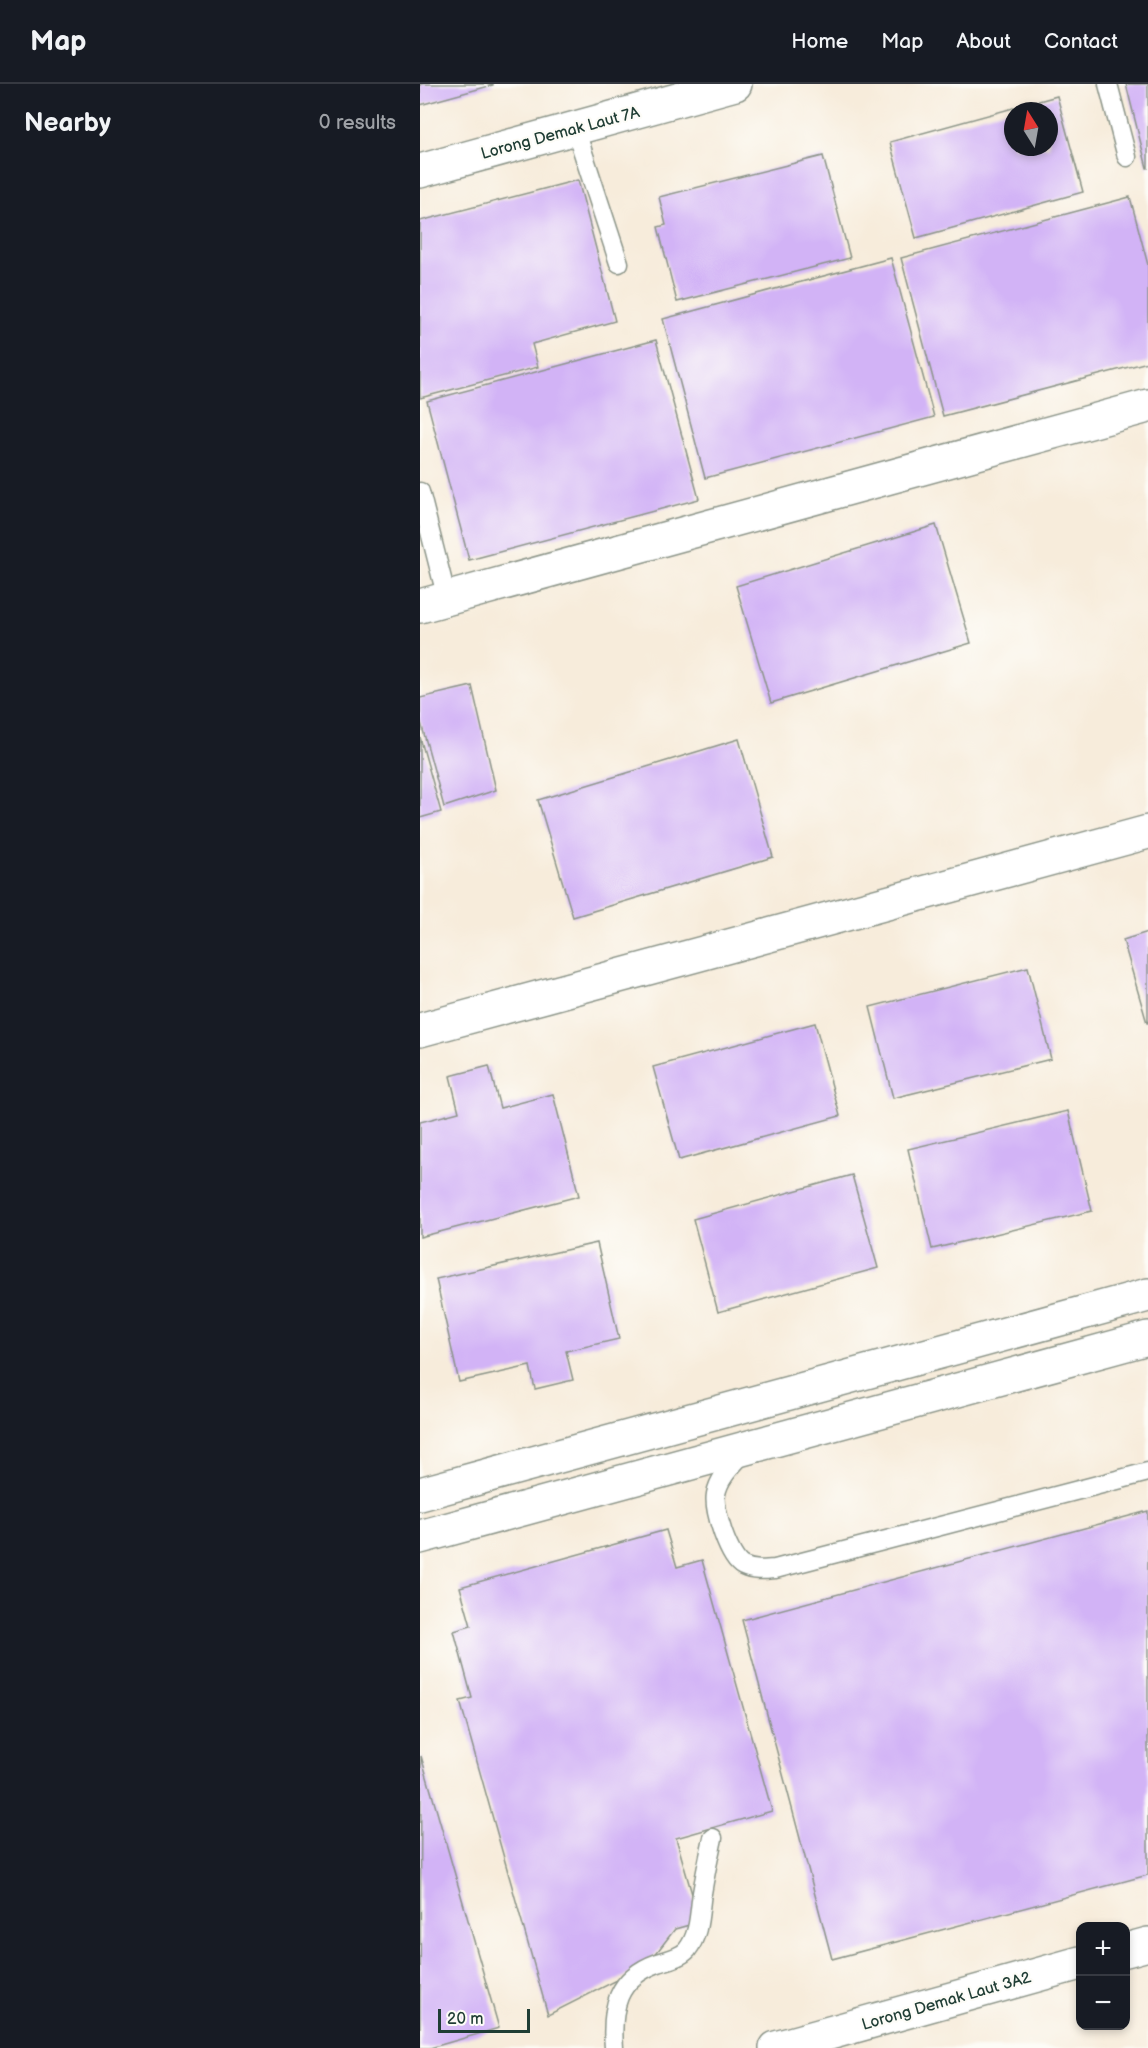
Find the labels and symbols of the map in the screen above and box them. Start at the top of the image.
north arrow [1004,102,1058,156]
street label: Lorong Demak Laut 7A [479,103,642,164]
street label: Lorong Demak Laut 3A2 [860,1968,1034,2035]
scale bar [438,2006,530,2034]

